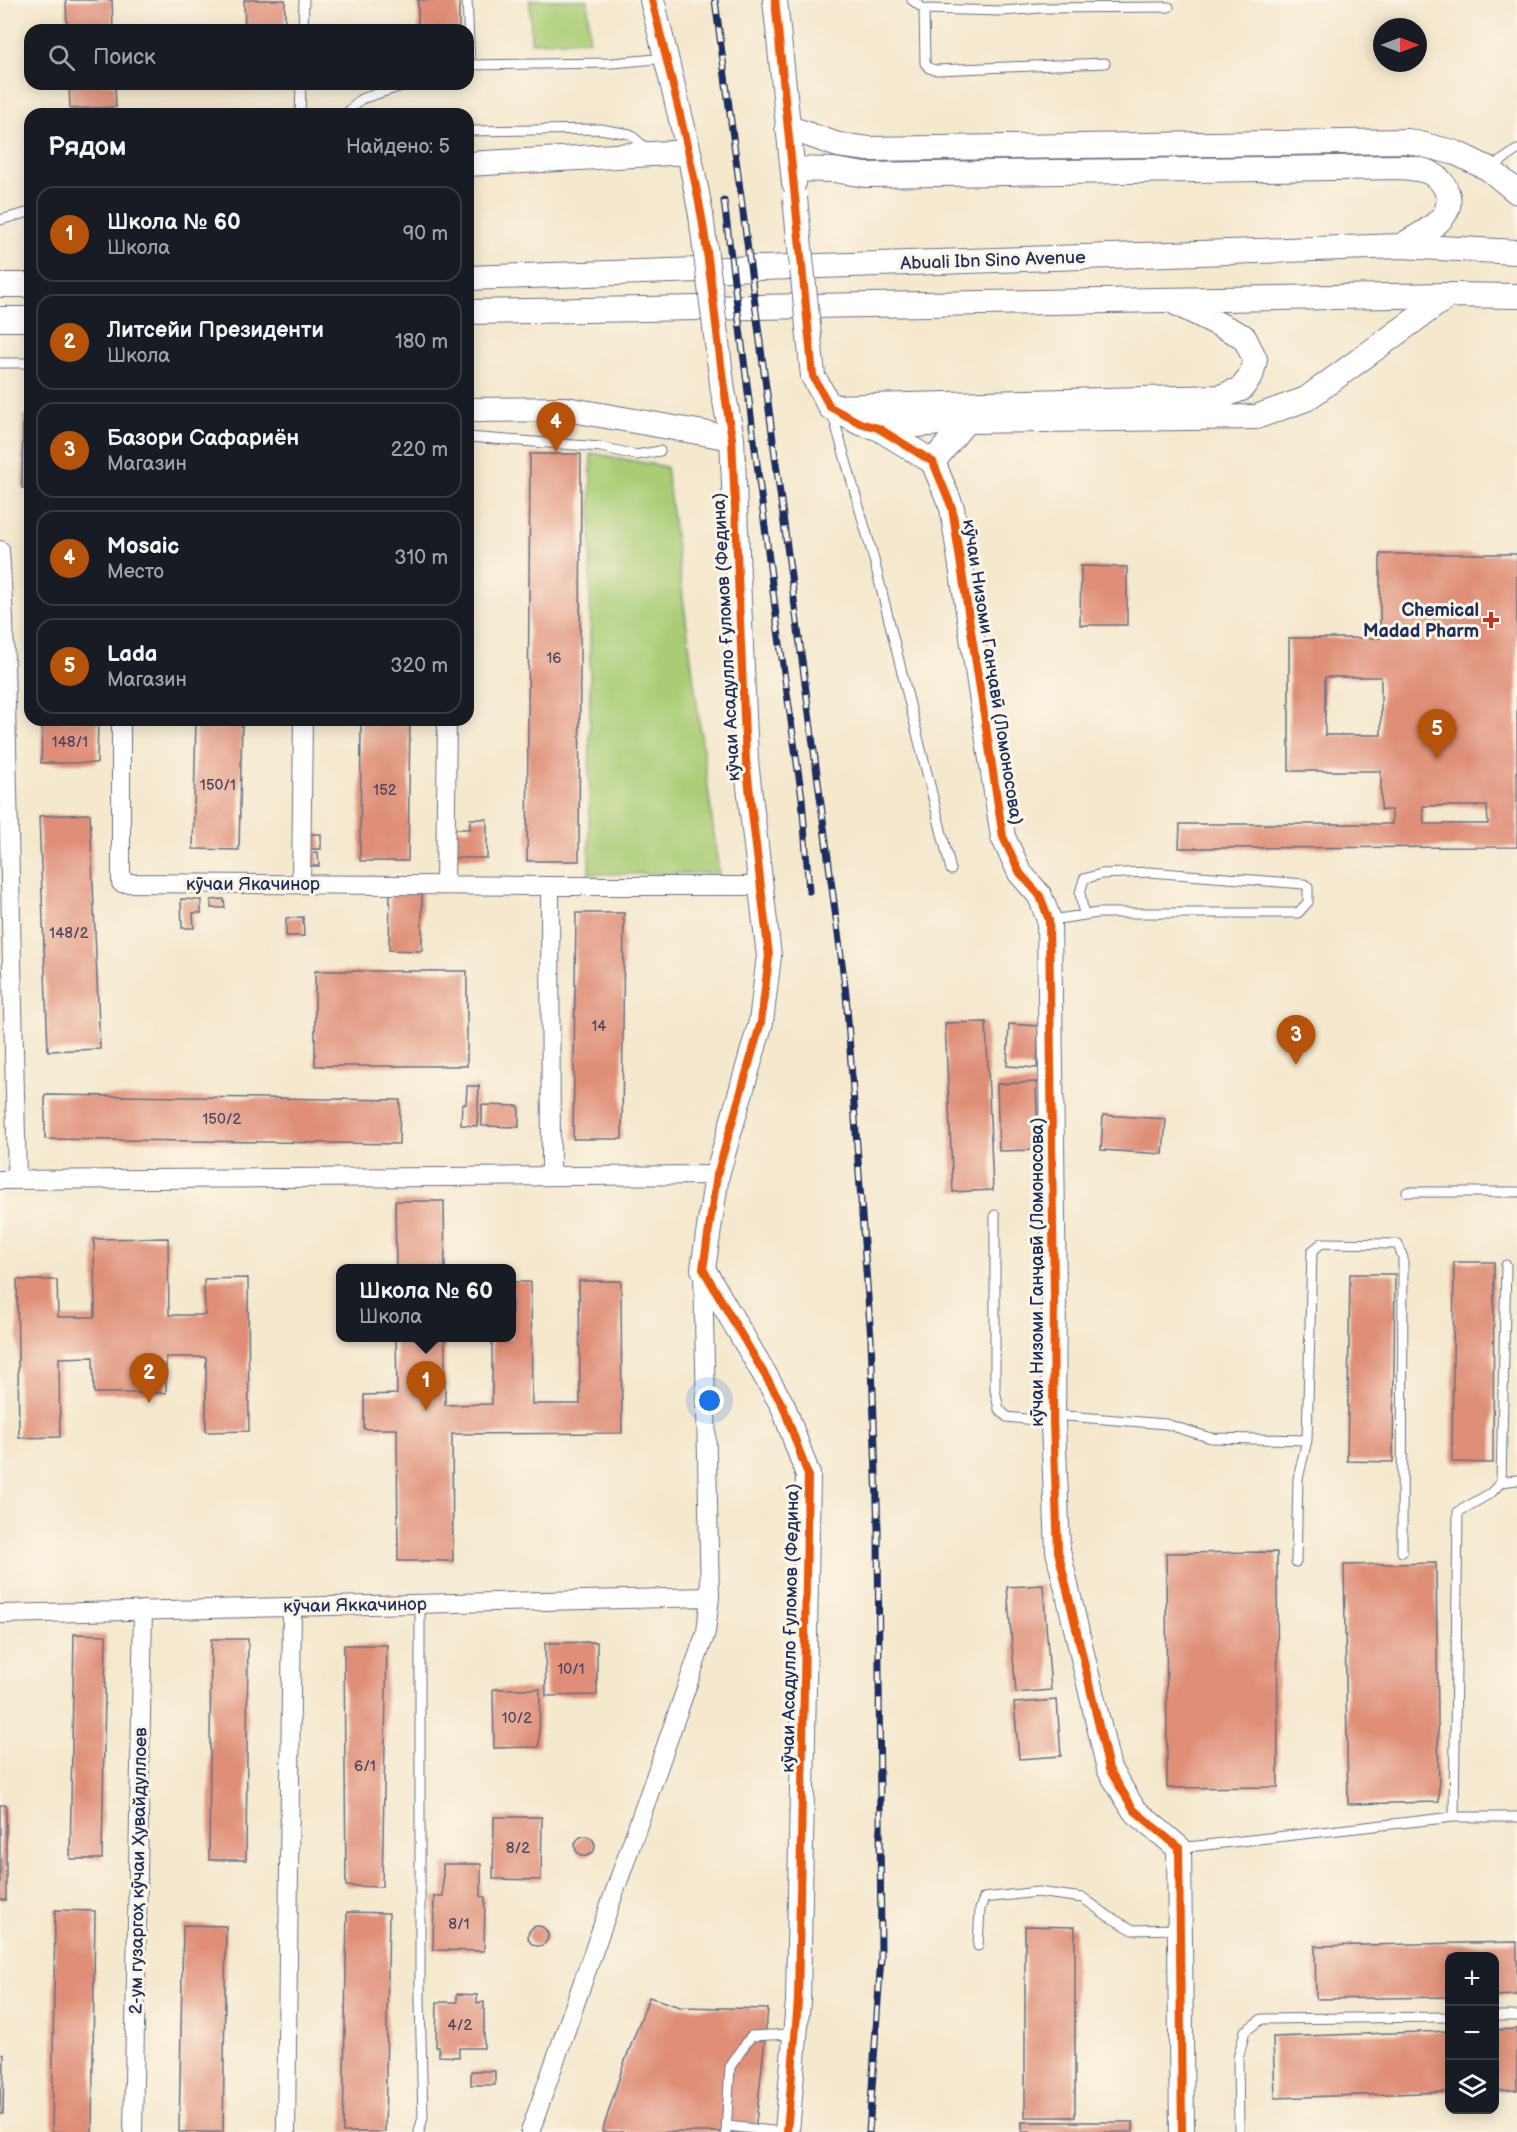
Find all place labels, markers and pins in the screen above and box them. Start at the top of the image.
pin: 4 [536,402,576,452]
place label: Chemical Madad Pharm [1363,600,1479,642]
marker: Chemical Madad Pharm [1484,613,1498,627]
pin: 5 [1418,710,1456,759]
pin: 3 [1276,1016,1316,1065]
pin: 2 [130,1354,168,1403]
pin: 1 [406,1362,446,1411]

